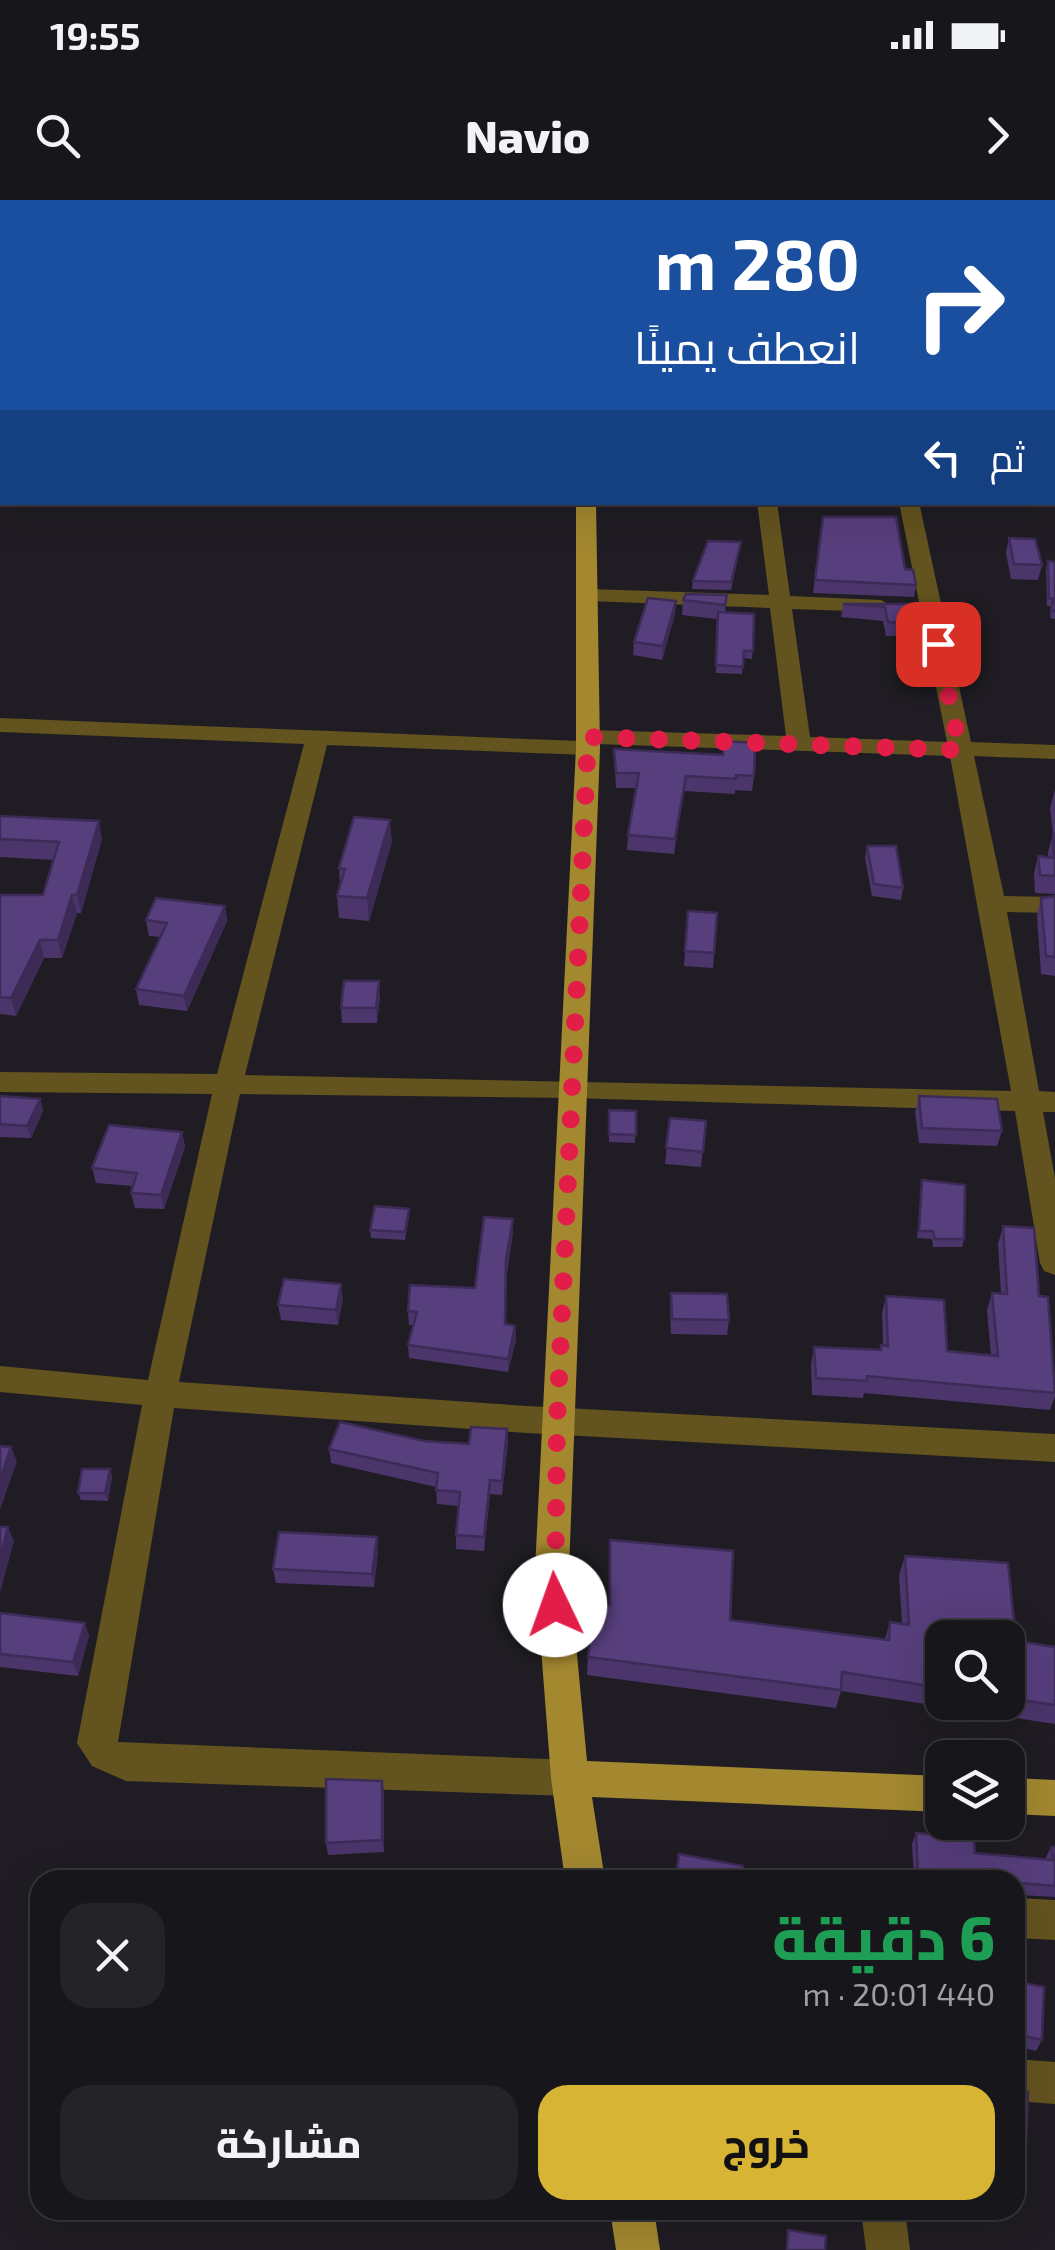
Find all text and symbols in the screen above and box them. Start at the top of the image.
text: 19:55 [50,12,141,58]
icon: search [30,108,85,163]
text: Navio [465,108,590,162]
icon: forward [970,108,1025,163]
text: 280 m [655,220,860,304]
icon: right [895,240,1025,370]
text: انعطف يمينًا [634,319,860,373]
icon: left [915,430,970,485]
text: ثم [990,434,1025,480]
pin [896,602,981,687]
icon: arrive [911,617,966,672]
position arrow [503,1553,607,1657]
map controls [925,1620,1025,1840]
button: search [925,1620,1025,1720]
button: layers [925,1740,1025,1840]
text: 6 دقيقة [772,1900,995,1972]
button: close [60,1903,165,2008]
text: 440 m · 20:01 [802,1974,995,2012]
button: مشاركة [60,2085,518,2200]
button: خروج [538,2085,995,2200]

